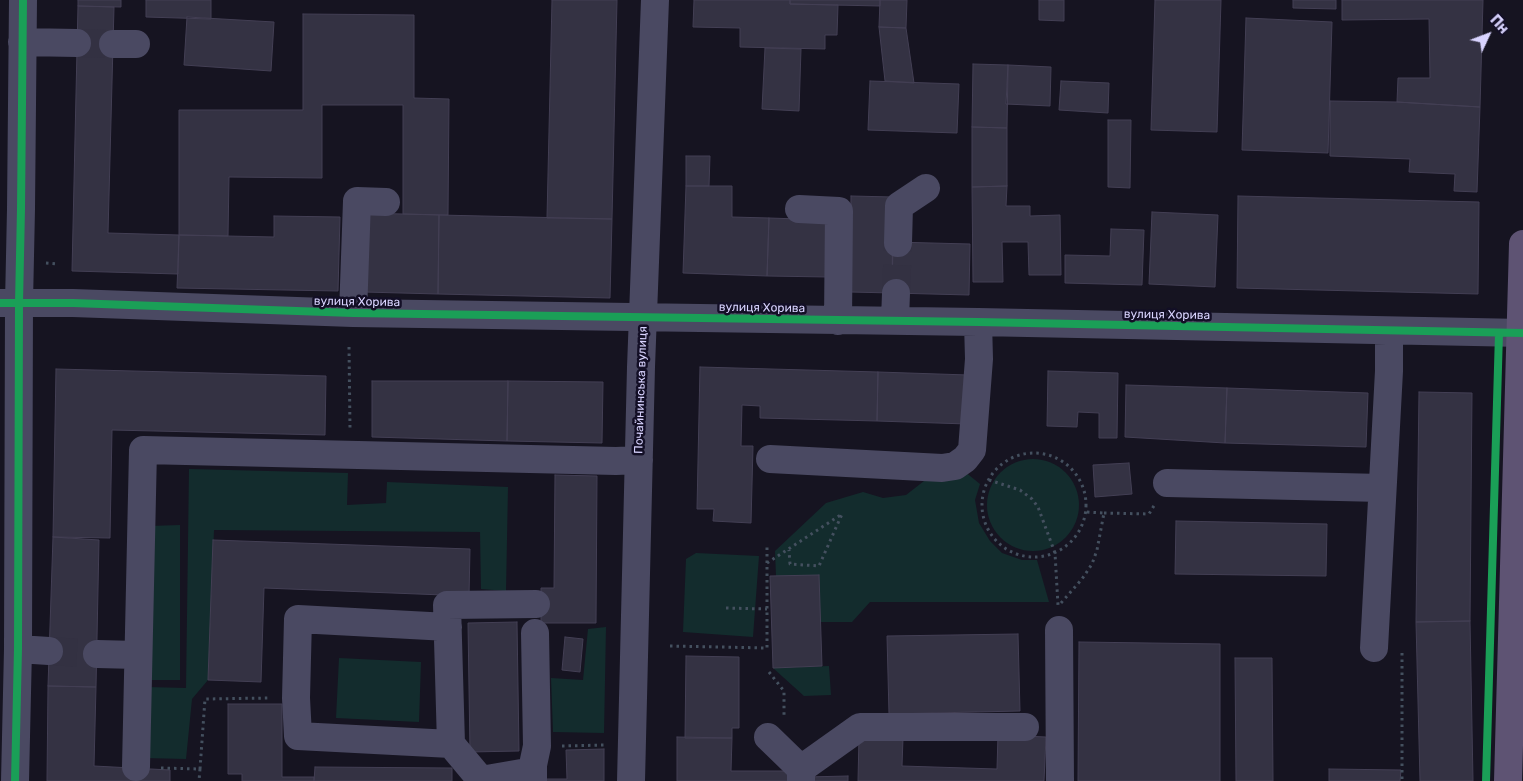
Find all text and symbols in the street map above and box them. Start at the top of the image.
north arrow [1463,10,1513,60]
text: Пн [1487,12,1512,37]
street label: вулиця Хорива [314,294,400,310]
street label: вулиця Хорива [719,300,805,316]
street label: вулиця Хорива [1124,307,1210,323]
street label: Почайнинська вулиця [632,326,650,454]

